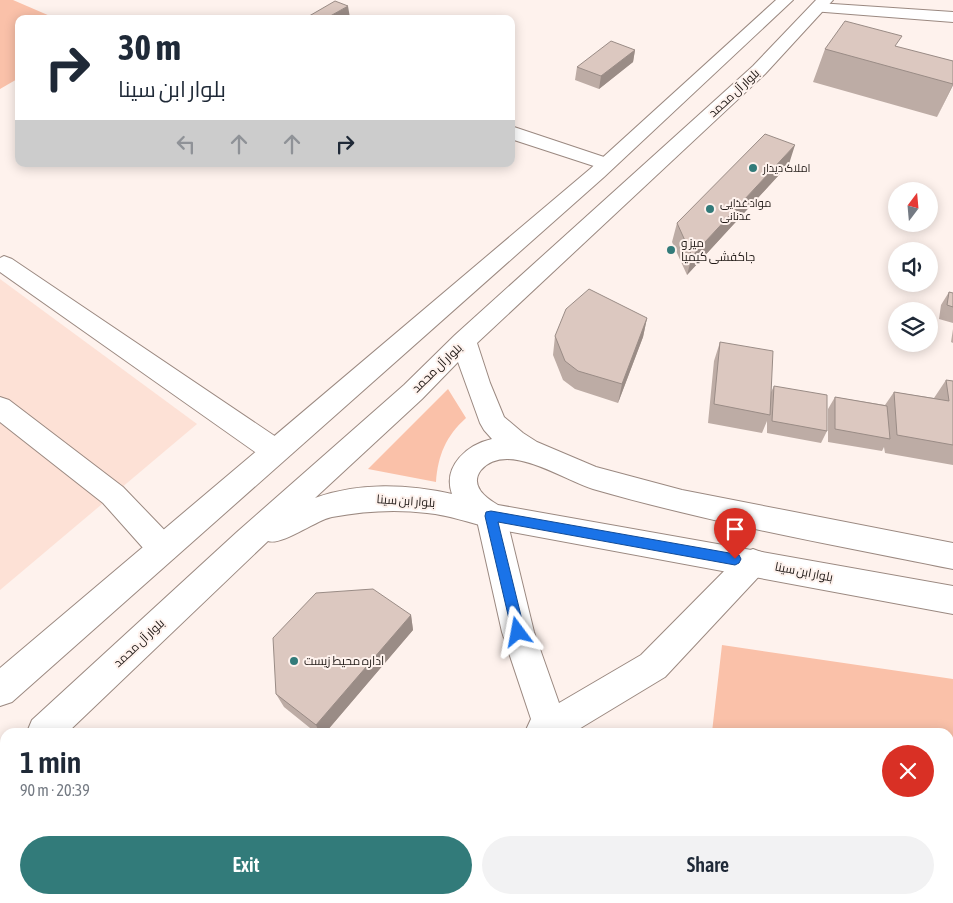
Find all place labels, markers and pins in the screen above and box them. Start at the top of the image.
marker: املاک دیدار [747,162,759,174]
place label: املاک دیدار [762,162,811,175]
place label: مواد غذایی عدنانی [720,197,771,223]
marker: مواد غذایی عدنانی [704,203,716,215]
place label: میز و جاکفشی کیمیا [681,236,755,264]
marker: میز و جاکفشی کیمیا [665,244,677,256]
pin [714,508,756,559]
place label: اداره محیط زیست [304,654,384,668]
marker: اداره محیط زیست [288,655,300,667]

